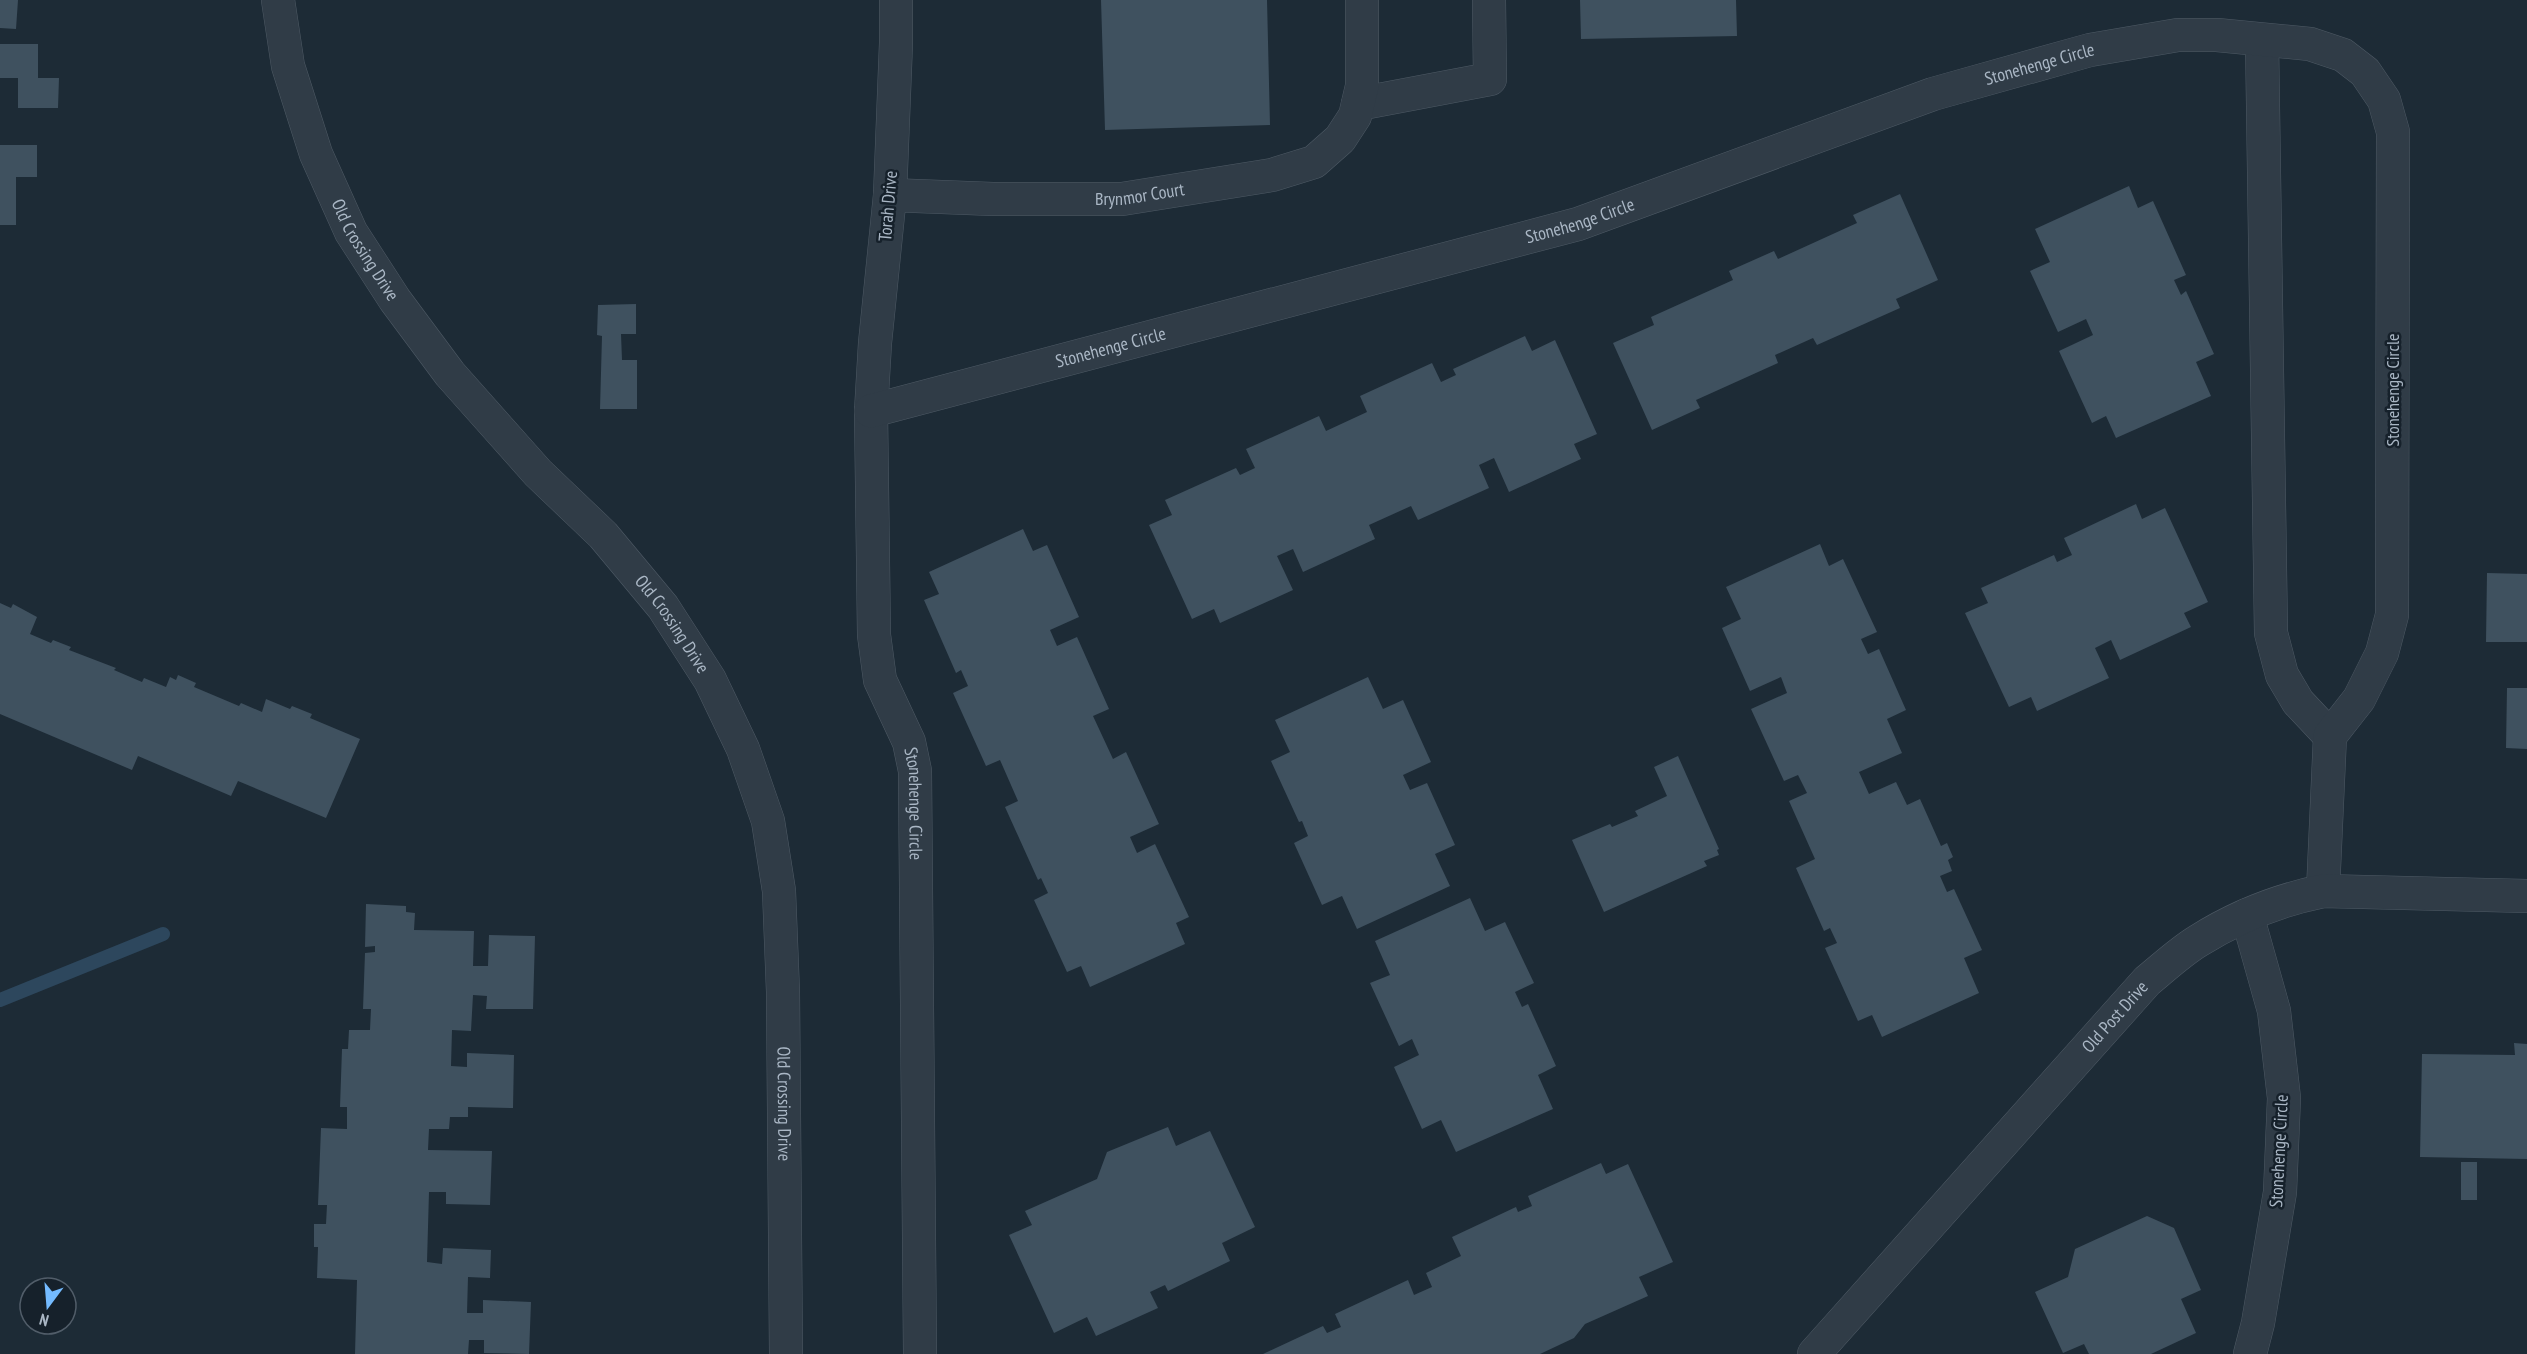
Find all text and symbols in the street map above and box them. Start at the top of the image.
street label: Stonehenge Circle [1982,37,2096,90]
street label: Torah Drive [873,170,902,242]
street label: Brynmor Court [1095,177,1186,210]
street label: Stonehenge Circle [1523,192,1637,248]
street label: Old Crossing Drive [327,195,404,305]
street label: Stonehenge Circle [1053,322,1168,373]
street label: Stonehenge Circle [2381,333,2404,447]
street label: Old Crossing Drive [630,570,715,677]
street label: Stonehenge Circle [899,745,928,860]
street label: Old Post Drive [2077,976,2153,1057]
street label: Old Crossing Drive [772,1046,796,1161]
street label: Stonehenge Circle [2264,1094,2293,1208]
north arrow [18,1276,78,1336]
text: N [37,1310,51,1331]

